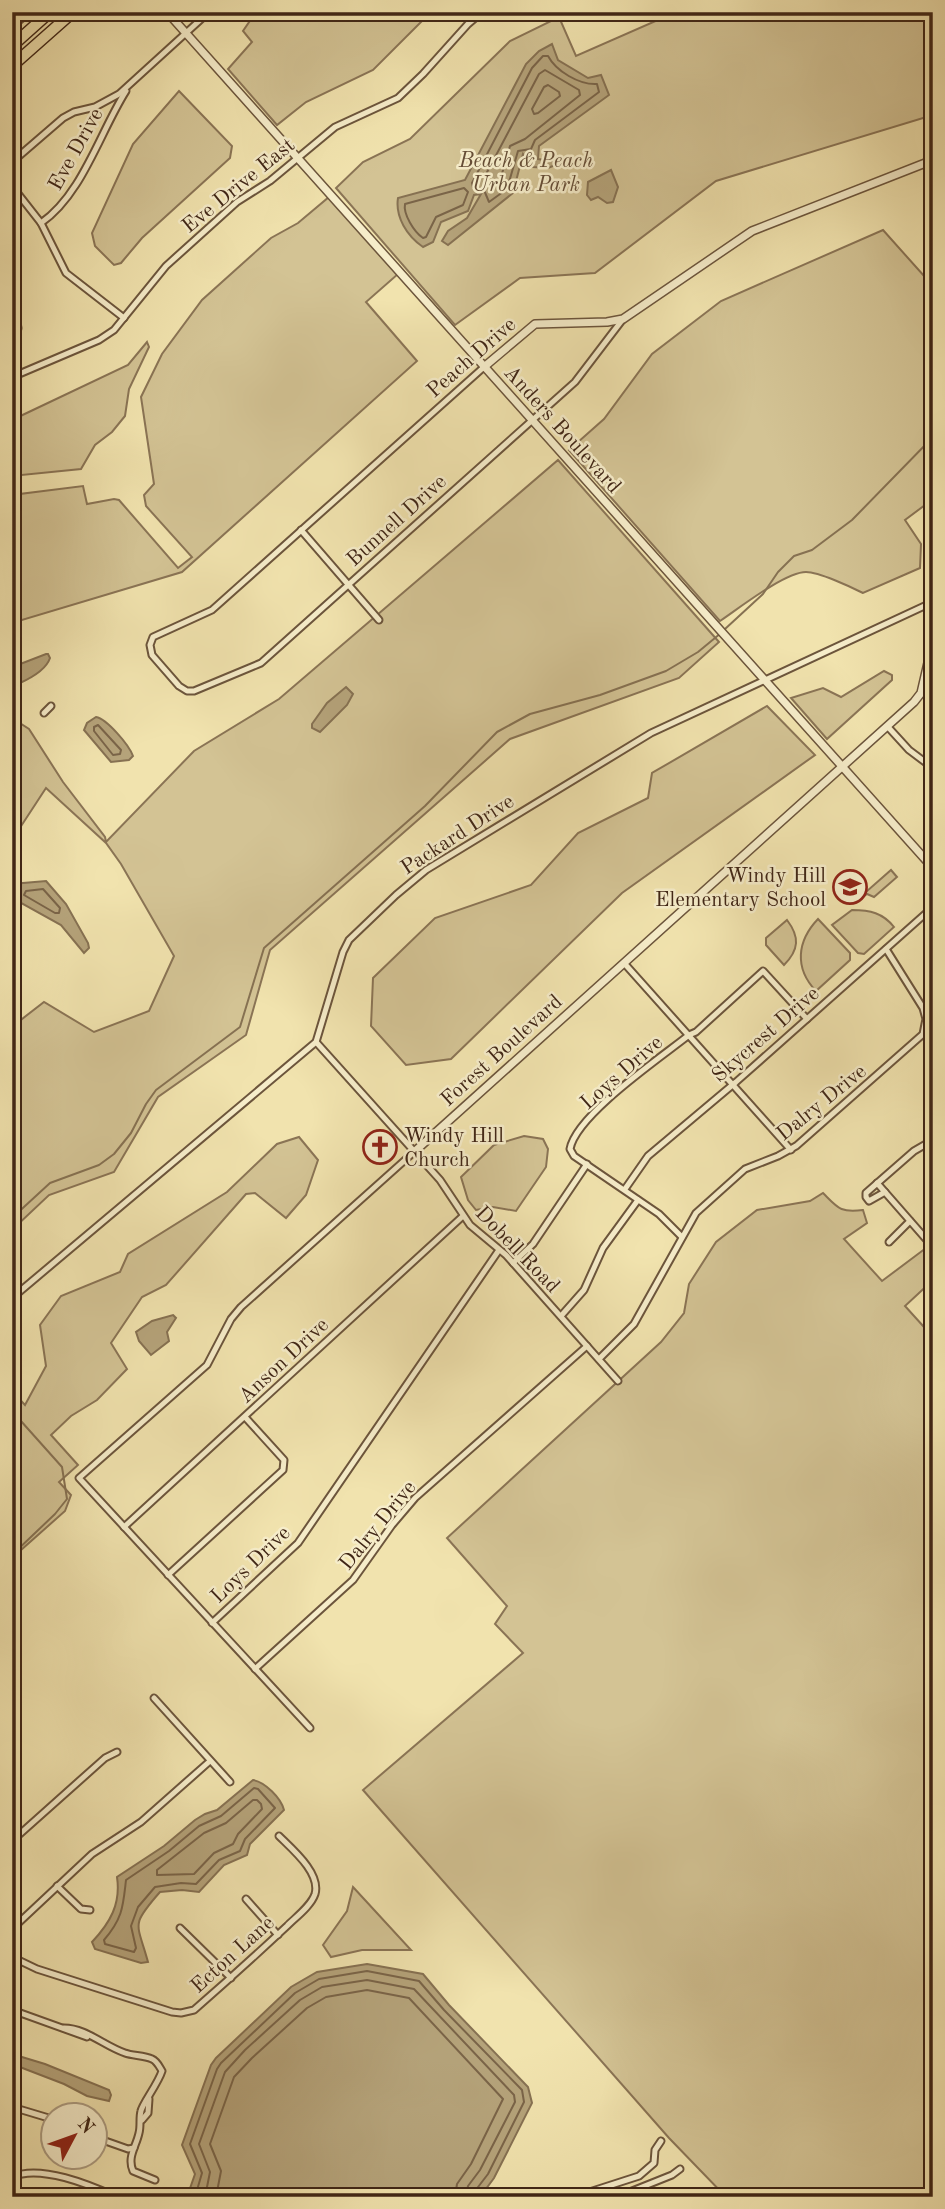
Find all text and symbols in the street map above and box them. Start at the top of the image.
street label: Eve Drive [45,105,107,194]
street label: Eve Drive East [179,135,299,238]
park label: Beach & Peach Urban Park [458,151,594,196]
street label: Peach Drive [424,314,520,402]
street label: Anders Boulevard [499,362,624,498]
street label: Bunnell Drive [343,471,451,571]
street label: Packard Drive [398,791,518,879]
place label: Windy Hill Elementary School [655,866,826,911]
school or university icon: Windy Hill Elementary School [831,868,869,906]
street label: Skycrest Drive [708,983,824,1087]
street label: Forest Boulevard [437,991,567,1111]
street label: Loys Drive [577,1032,667,1114]
street label: Dalry Drive [773,1061,871,1145]
place label: Windy Hill Church [404,1126,504,1171]
church icon: Windy Hill Church [361,1128,399,1166]
street label: Dobell Road [471,1203,563,1297]
street label: Anson Drive [235,1314,333,1408]
street label: Dalry Drive [336,1477,420,1575]
street label: Loys Drive [207,1522,295,1608]
street label: Ecton Lane [187,1912,279,1998]
north arrow [38,2100,108,2170]
text: N [73,2115,97,2139]

